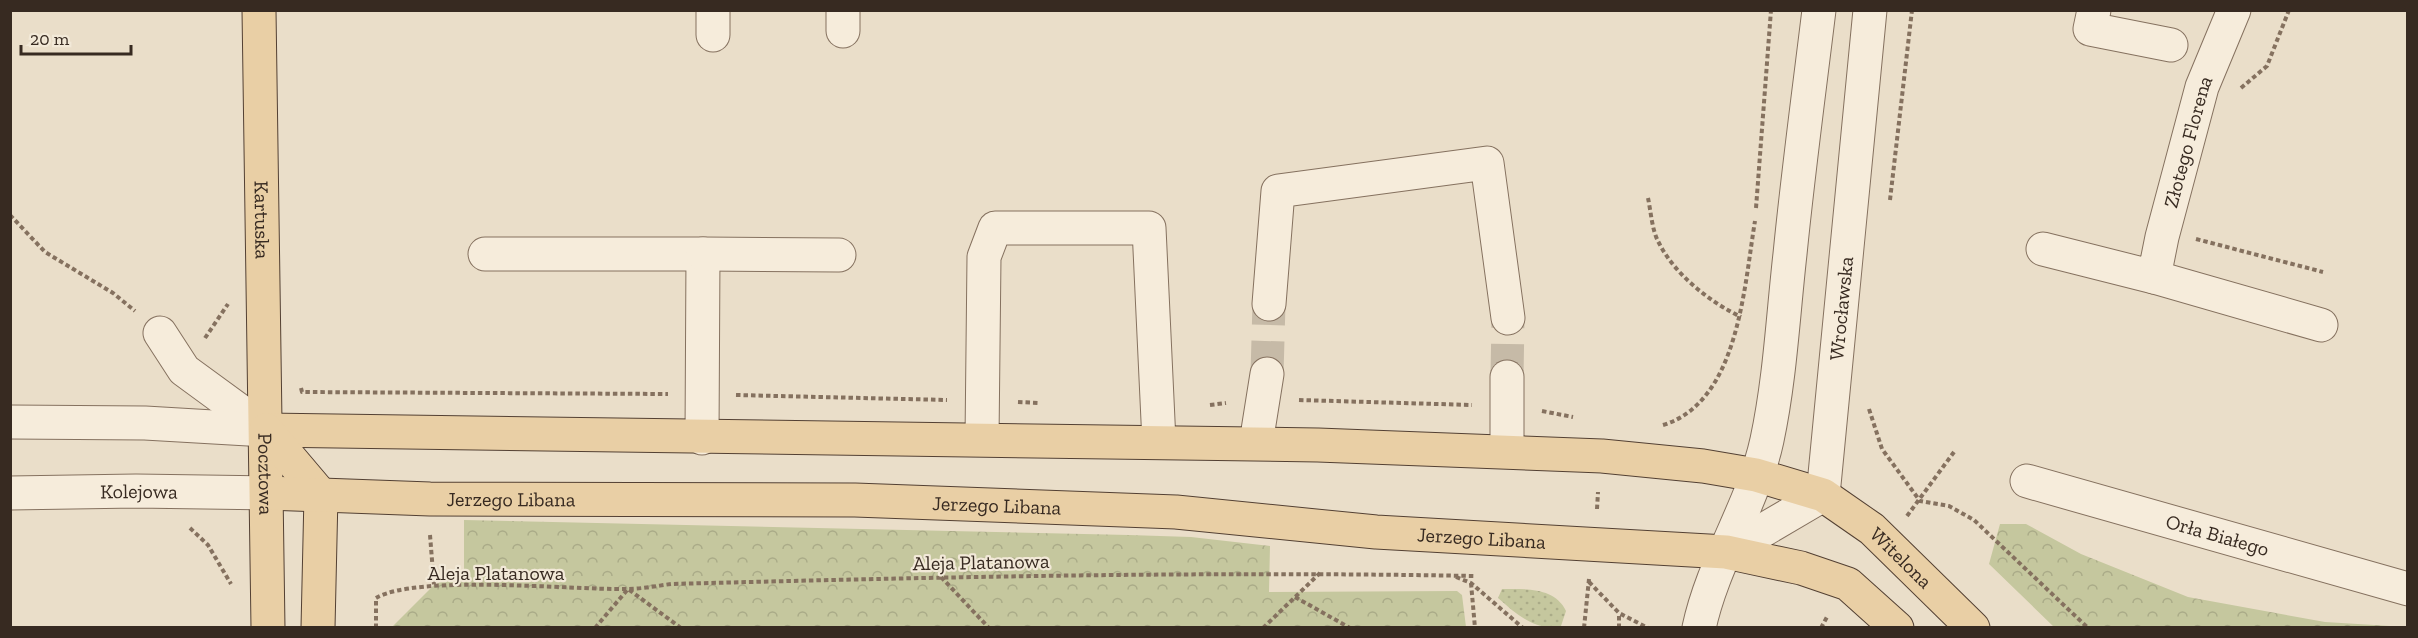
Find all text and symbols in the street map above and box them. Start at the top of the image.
scale bar [21,18,130,56]
text: 20 m [30,28,70,50]
street label: Złotego Florena [2158,72,2218,210]
street label: Kartuska [249,181,275,260]
street label: Wrocławska [1824,255,1858,362]
street label: Pocztowa [253,433,278,516]
street label: Kolejowa [100,479,178,504]
street label: Jerzego Libana [446,487,576,511]
street label: Jerzego Libana [932,491,1062,520]
street label: Orła Białego [2163,509,2272,561]
street label: Jerzego Libana [1416,522,1547,554]
street label: Witelona [1865,522,1937,594]
street label: Aleja Platanowa [912,549,1050,575]
street label: Aleja Platanowa [428,561,565,585]

